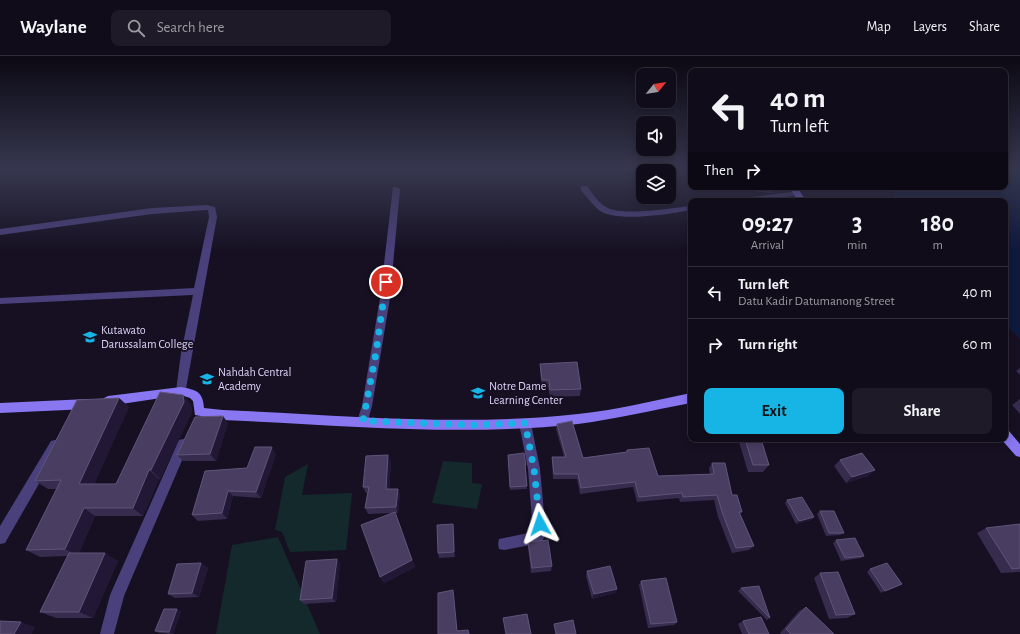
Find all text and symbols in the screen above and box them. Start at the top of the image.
search box [111,10,391,46]
icon: search [125,17,147,39]
text: Waylane [20,18,87,37]
text: Search here [157,20,224,35]
text: Map [866,20,891,34]
text: Layers [913,20,947,34]
text: Share [969,20,1000,34]
north arrow [636,68,676,108]
map controls [636,68,676,204]
icon: left [704,84,756,136]
text: 40 m [770,85,826,113]
button: sound [636,116,676,156]
text: Turn left [770,118,829,136]
icon: right [742,160,764,182]
text: Then [704,163,734,178]
button: layers [636,164,676,204]
text: 09:27 [742,212,793,236]
text: 3 [852,212,862,236]
text: 180 [921,212,954,236]
text: Arrival [751,239,784,252]
text: min [847,239,867,252]
text: m [932,239,943,252]
pin [369,265,403,299]
icon: arrive [375,271,397,293]
text: Turn left [738,277,789,292]
icon: left [704,282,726,304]
text: 40 m [962,285,992,300]
text: Datu Kadir Datumanong Street [738,295,895,308]
place label: Kutawato Darussalam College [101,324,193,350]
school or university icon: Kutawato Darussalam College [82,329,98,345]
icon: right [704,334,726,356]
text: Turn right [738,337,797,352]
text: 60 m [963,337,992,352]
place label: Nahdah Central Academy [218,366,292,393]
school or university icon: Nahdah Central Academy [199,371,215,387]
place label: Notre Dame Learning Center [489,380,563,406]
school or university icon: Notre Dame Learning Center [470,385,486,401]
button: Exit [704,388,844,434]
button: Share [852,388,992,434]
position arrow [519,503,561,545]

